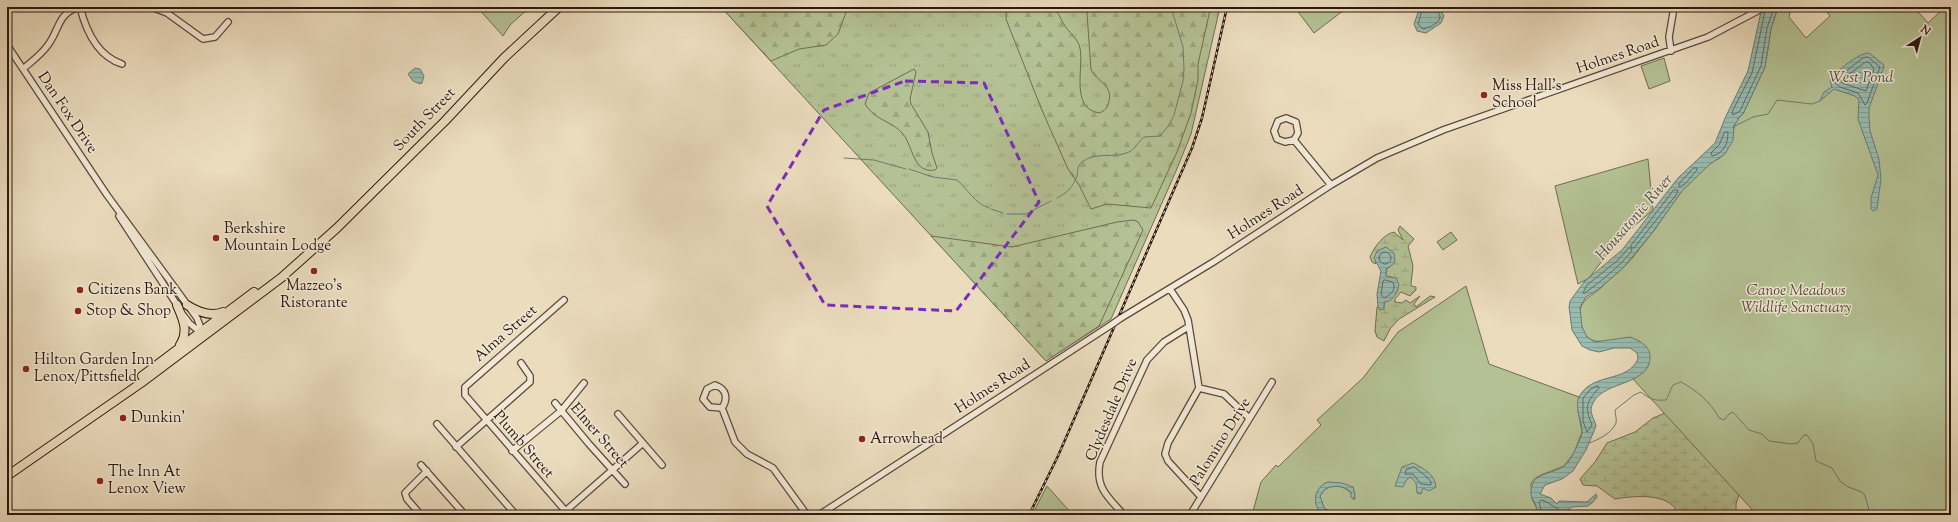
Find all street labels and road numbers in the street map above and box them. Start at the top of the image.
street label: Holmes Road [1574,32,1663,80]
street label: Dan Fox Drive [32,68,102,158]
street label: South Street [389,83,461,157]
street label: Holmes Road [1224,180,1308,245]
street label: Alma Street [470,301,542,367]
street label: Holmes Road [951,354,1035,419]
street label: Clydesdale Drive [1081,355,1143,465]
street label: Palomino Drive [1186,394,1256,490]
street label: Elmer Street [565,399,633,473]
street label: Plumb Street [488,407,558,483]

